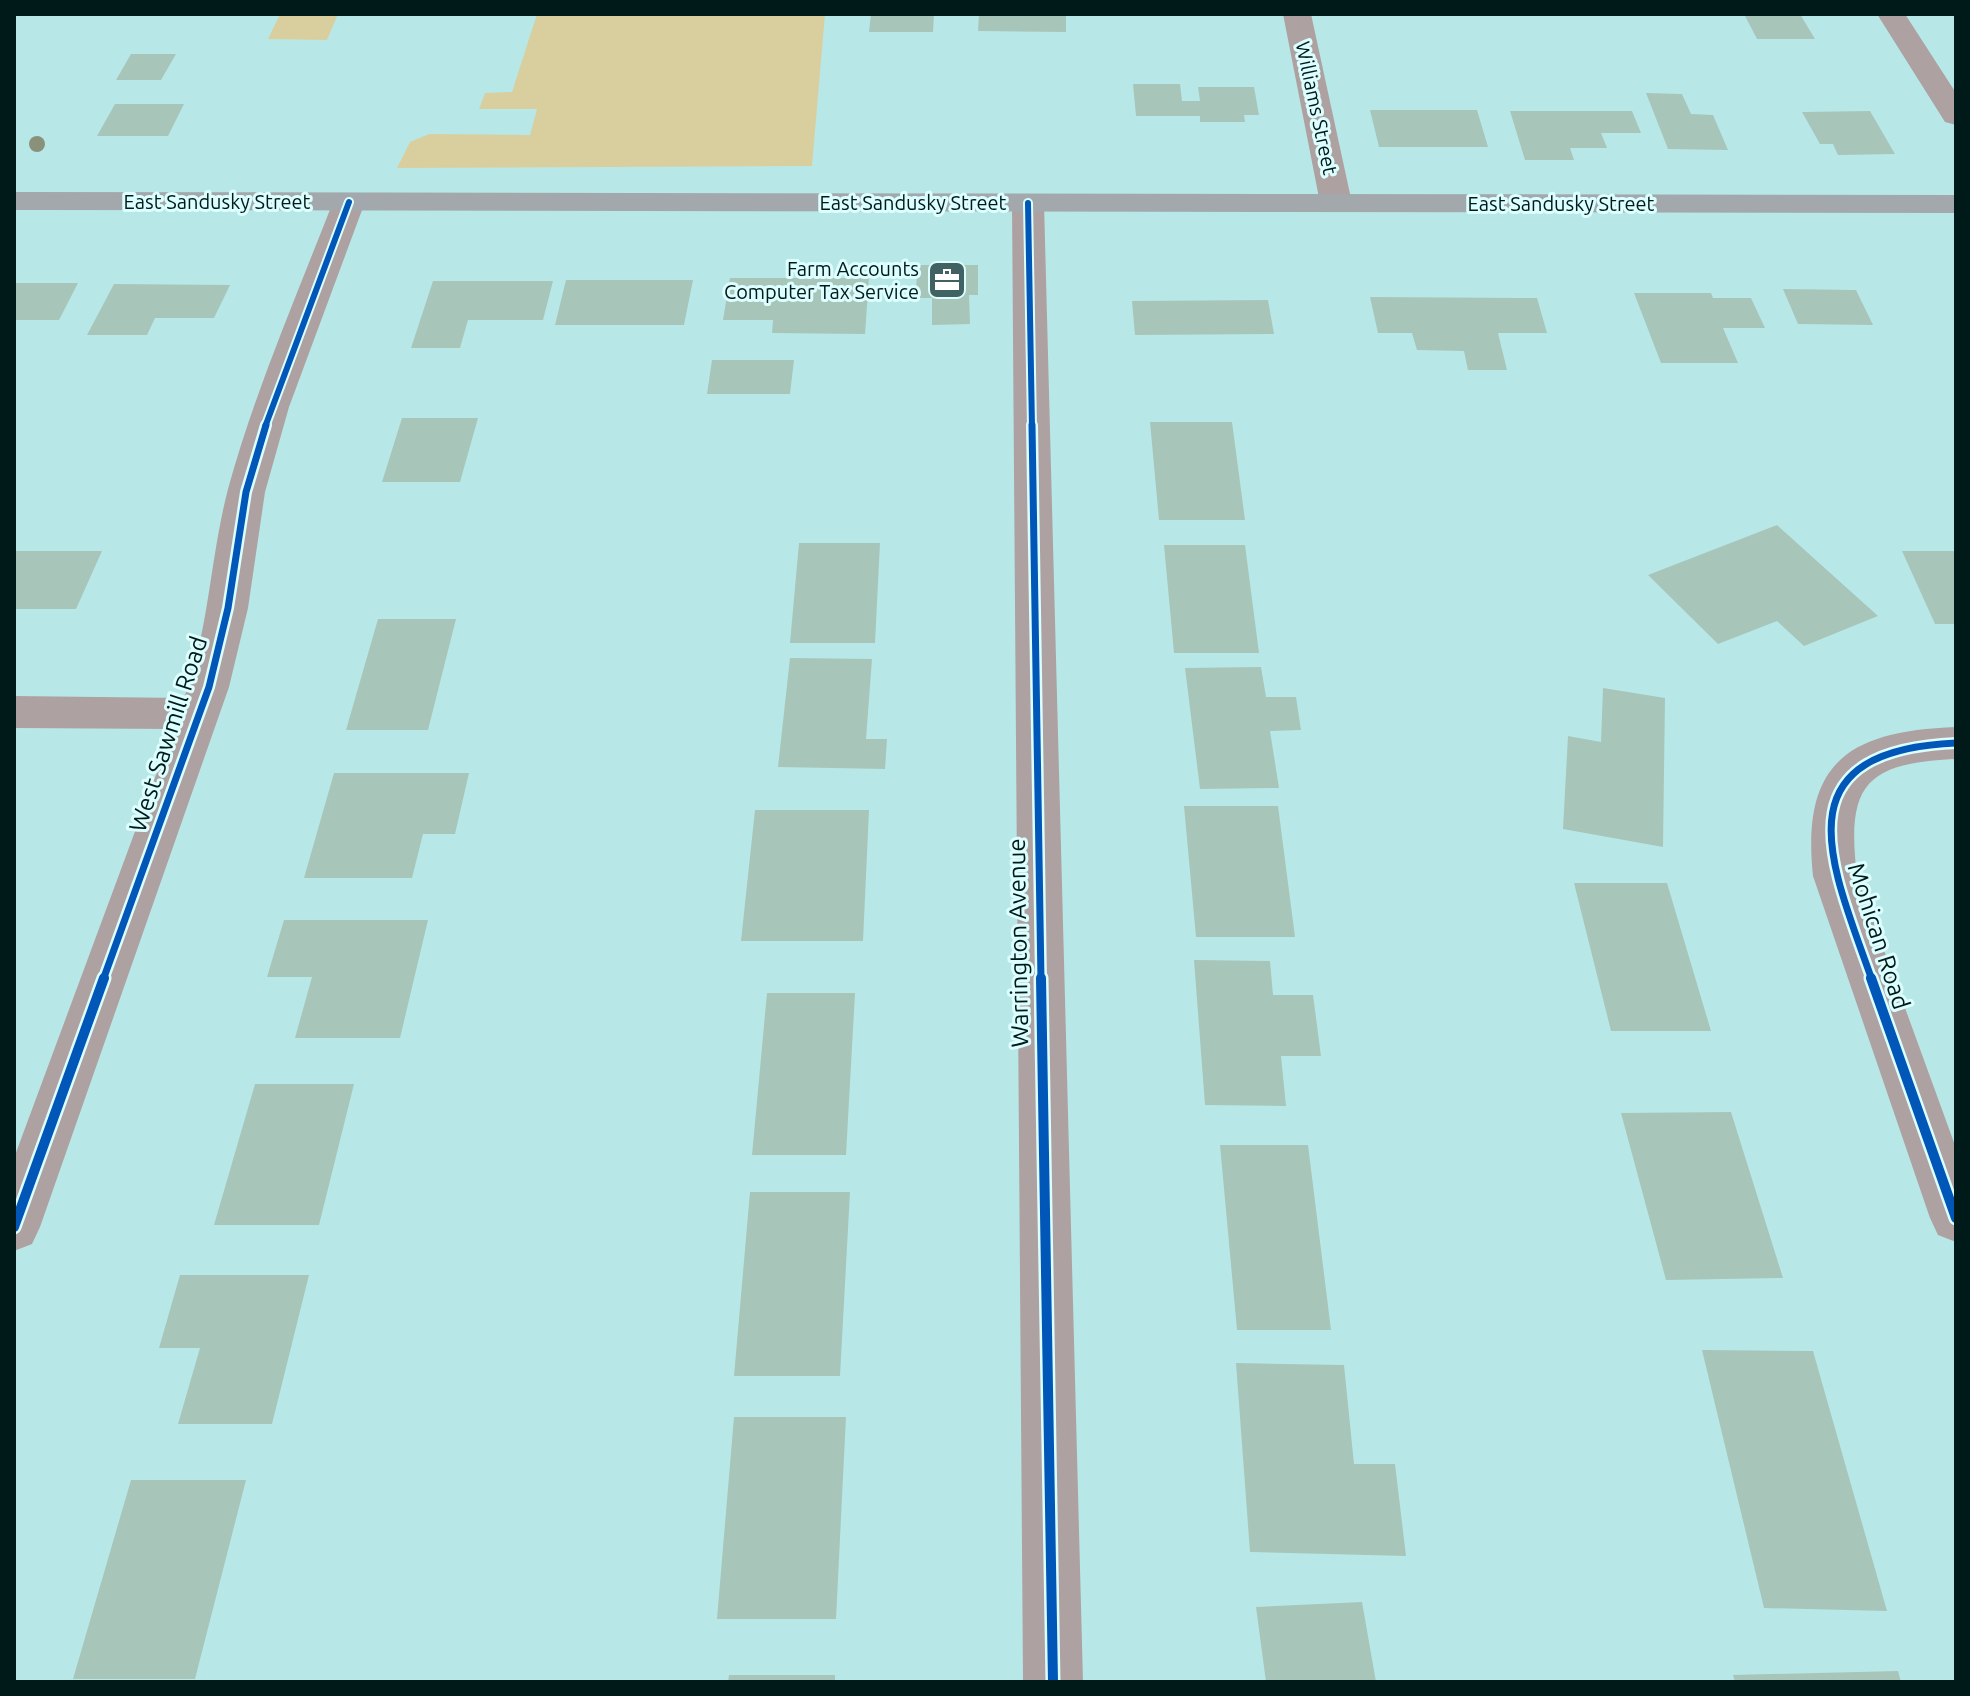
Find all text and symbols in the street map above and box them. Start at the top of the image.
street label: Williams Street [1292,39,1342,177]
street label: East Sandusky Street [124,190,311,213]
street label: East Sandusky Street [820,191,1007,214]
street label: East Sandusky Street [1468,192,1655,215]
place label: Farm Accounts Computer Tax Service [724,257,919,303]
office icon: Farm Accounts Computer Tax Service [926,259,968,301]
street label: West Sawmill Road [124,633,212,835]
street label: Warrington Avenue [1003,838,1033,1048]
street label: Mohican Road [1843,859,1915,1013]

